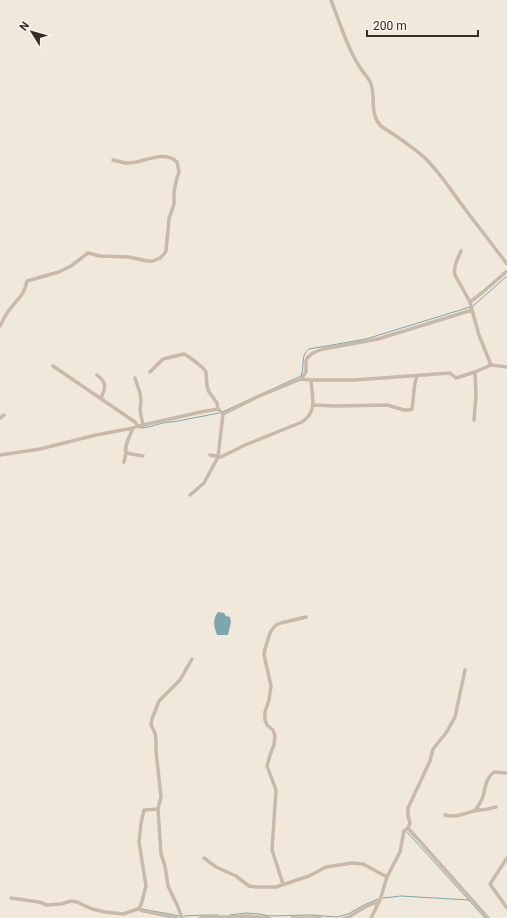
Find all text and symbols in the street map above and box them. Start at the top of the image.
north arrow [12,12,52,52]
scale bar [367,12,478,38]
text: N [17,19,32,33]
text: 200 m [373,19,407,33]

